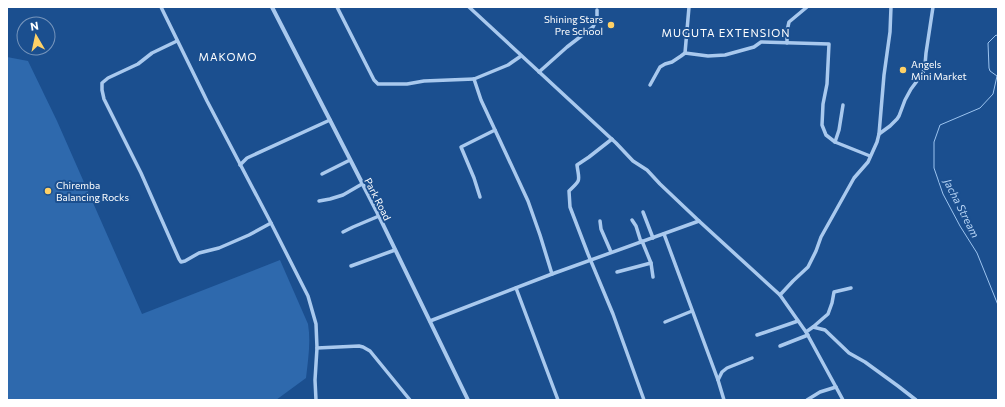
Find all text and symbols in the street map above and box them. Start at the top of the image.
place label: Shining Stars Pre School [544,13,603,37]
north arrow [16,16,56,56]
text: N [29,19,39,33]
marker: Shining Stars Pre School [606,20,616,30]
district label: MUGUTA EXTENSION [661,26,791,39]
district label: MAKOMO [198,50,258,63]
place label: Angels Mini Market [911,58,967,82]
marker: Angels Mini Market [898,65,908,75]
water label: Jacha Stream [940,175,983,241]
street label: Park Road [362,176,394,222]
place label: Chiremba Balancing Rocks [56,179,129,203]
marker: Chiremba Balancing Rocks [43,186,53,196]

